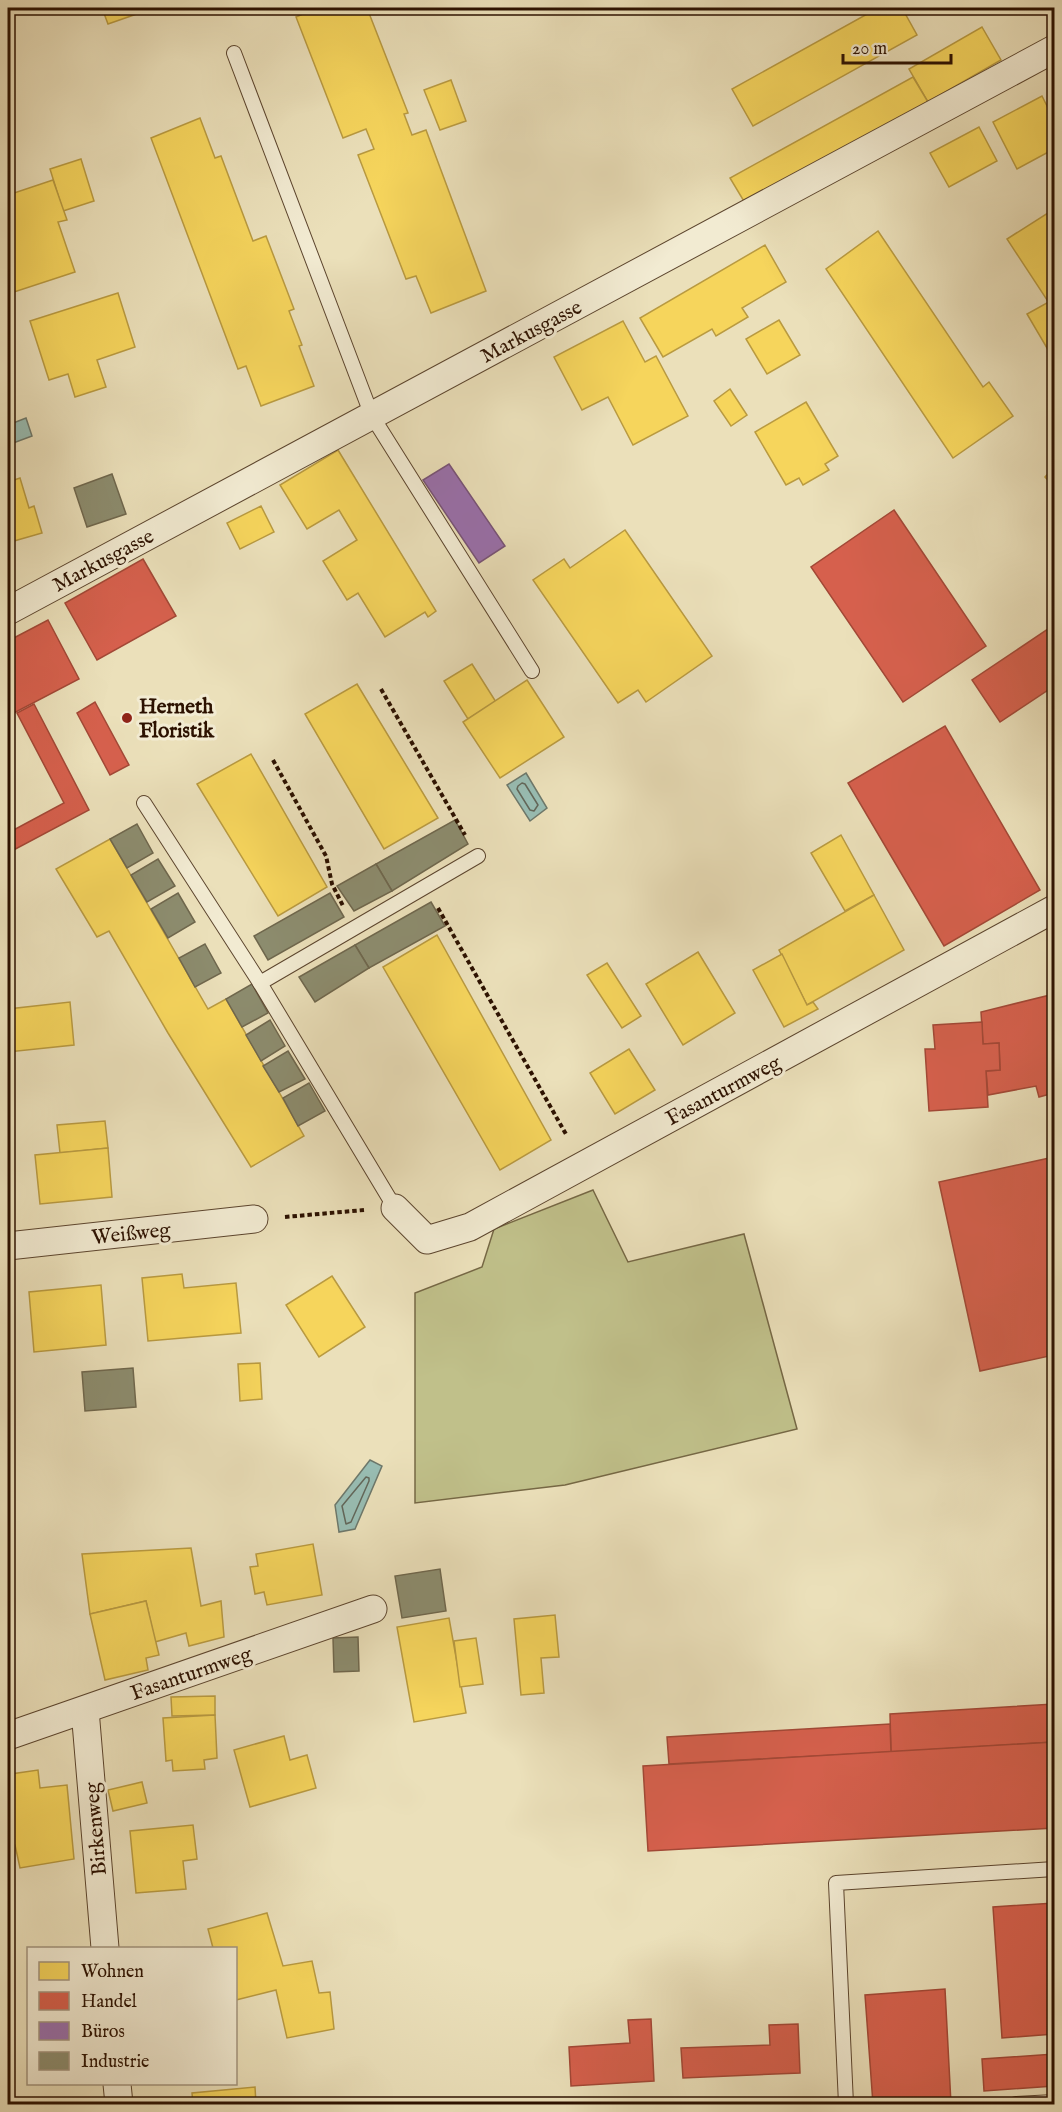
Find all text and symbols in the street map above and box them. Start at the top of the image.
scale bar [843,27,951,65]
text: 20 m [852,38,887,61]
street label: Markusgasse [476,294,587,370]
street label: Markusgasse [48,523,159,599]
place label: Herneth Floristik [139,694,215,745]
marker: Herneth Floristik [120,711,134,725]
street label: Fasanturmweg [662,1050,786,1133]
street label: Weißweg [90,1217,173,1252]
street label: Fasanturmweg [127,1641,256,1708]
street label: Birkenweg [79,1780,114,1877]
legend [27,1947,237,2085]
text: Wohnen [81,1961,144,1984]
text: Handel [81,1991,137,2014]
text: Büros [81,2021,125,2044]
text: Industrie [81,2051,149,2074]

